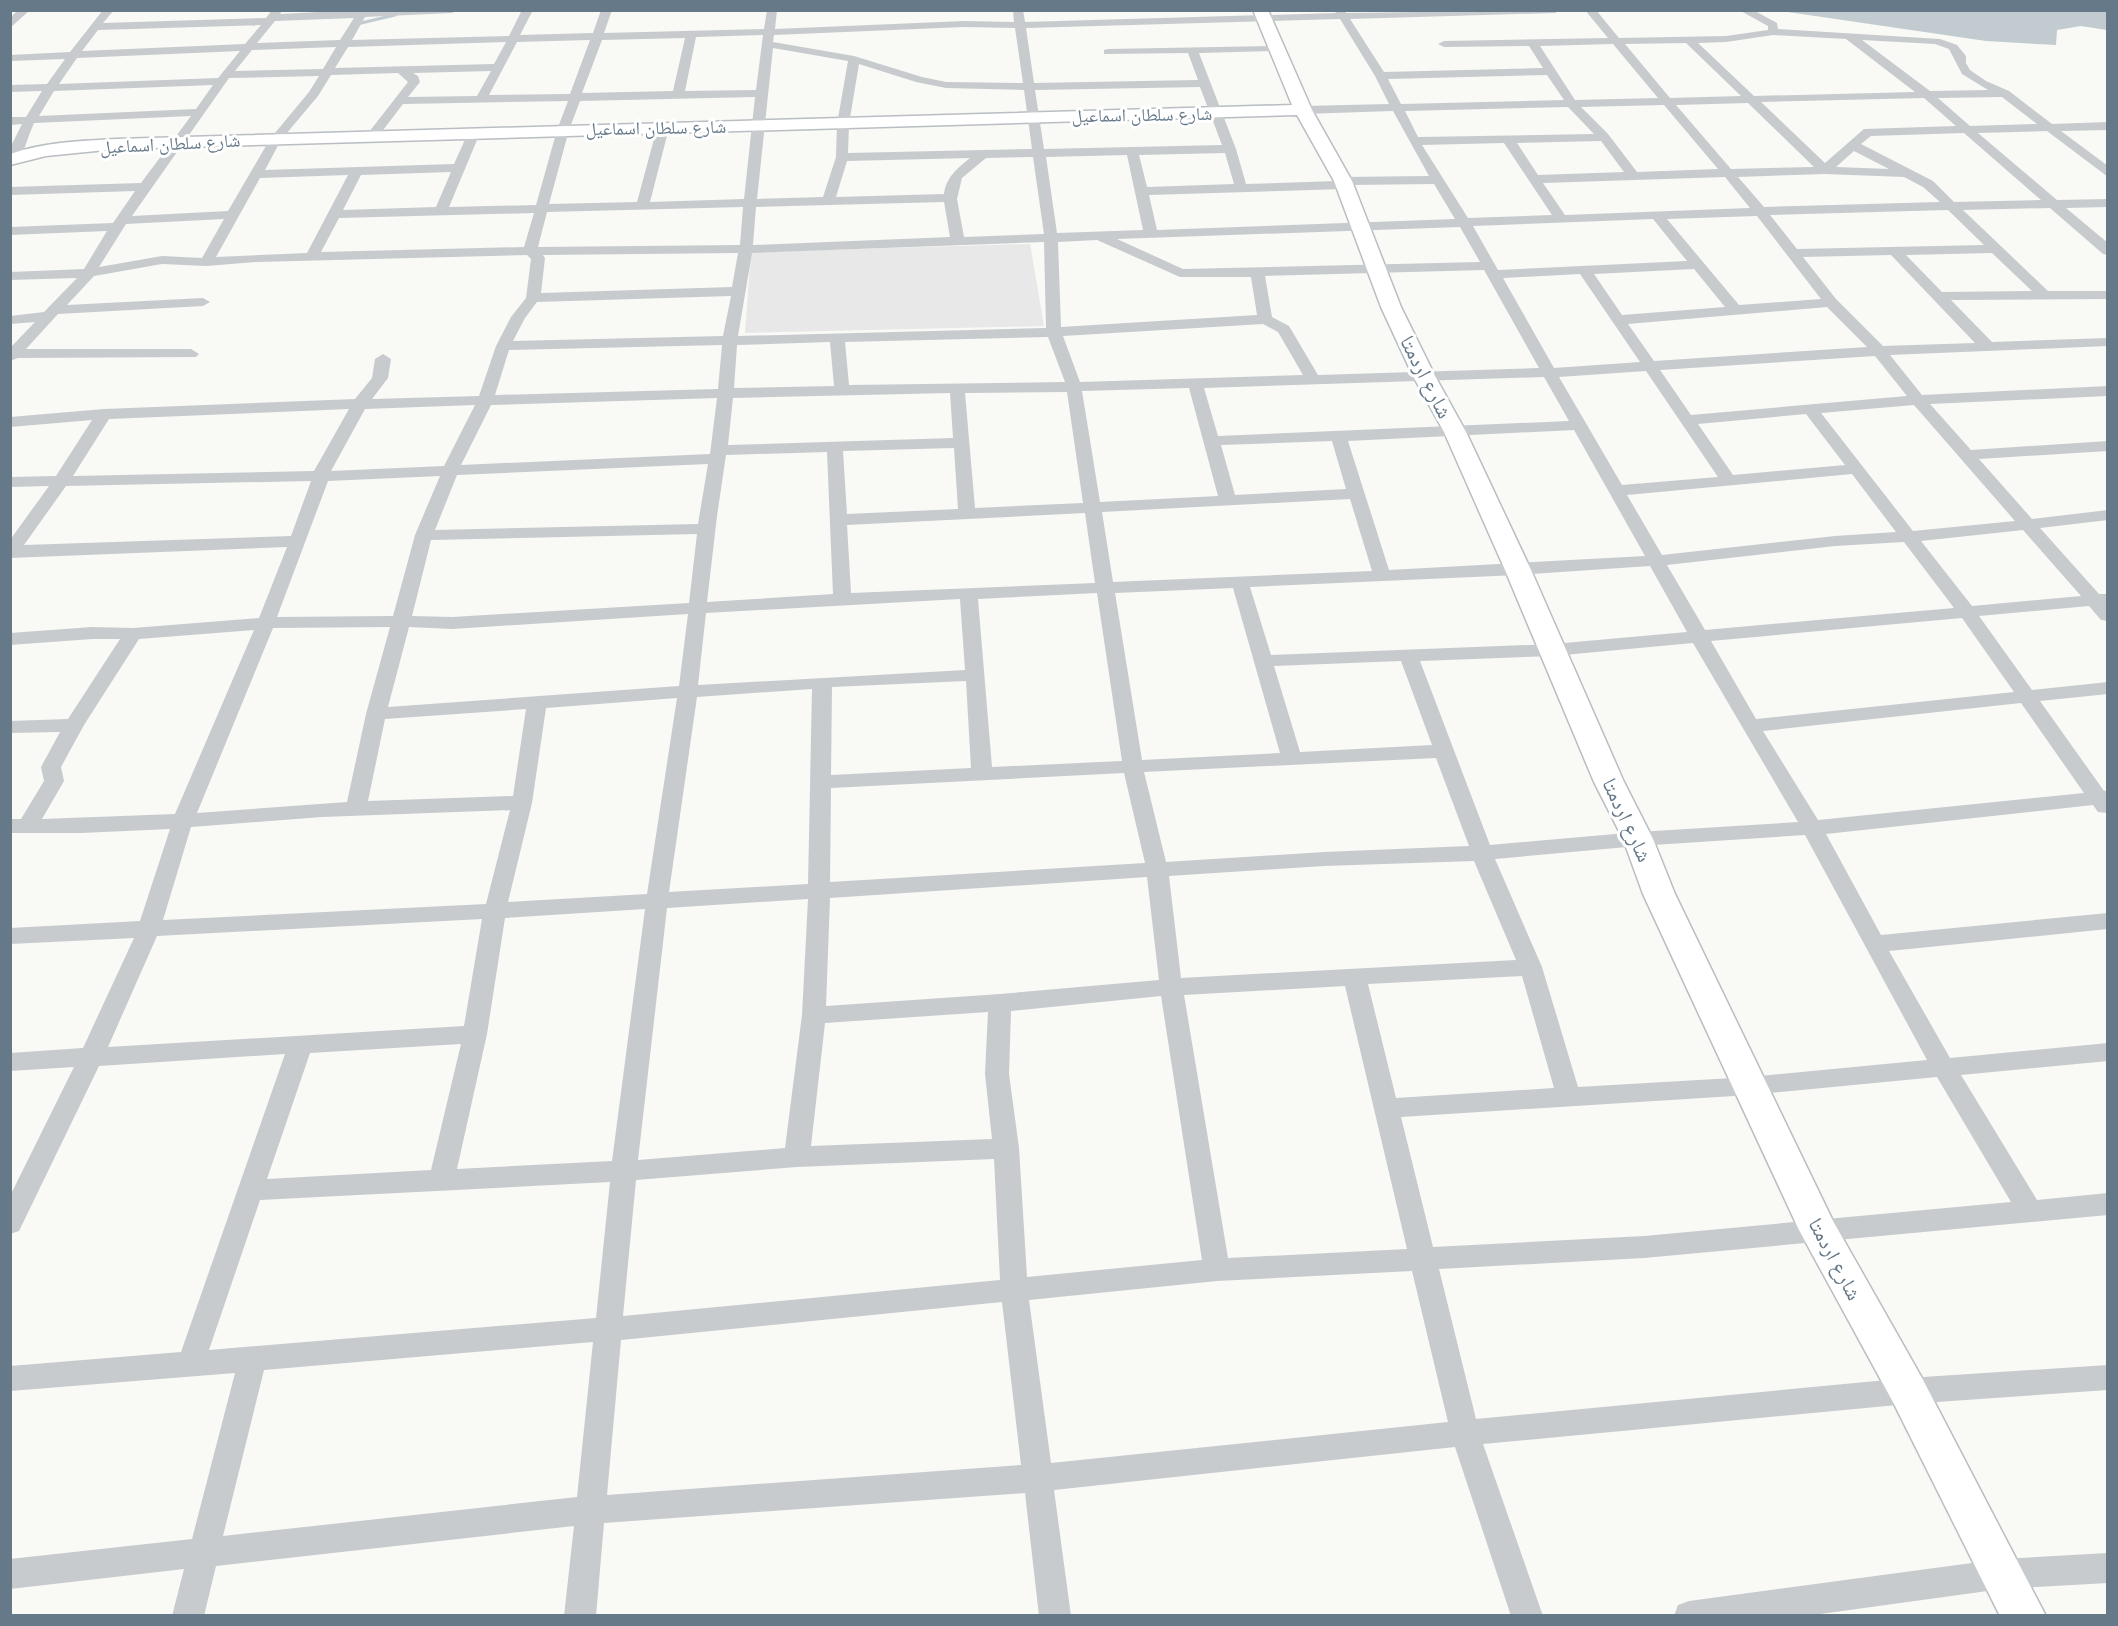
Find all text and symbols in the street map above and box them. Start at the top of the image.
street label: شارع سلطان اسماعيل [1071,101,1212,127]
street label: شارع سلطان اسماعيل [585,114,726,140]
street label: شارع سلطان اسماعيل [99,127,241,159]
street label: شارع اردمتا [1394,330,1460,423]
street label: شارع اردمتا [1596,773,1660,866]
street label: شارع اردمتا [1802,1212,1869,1305]

